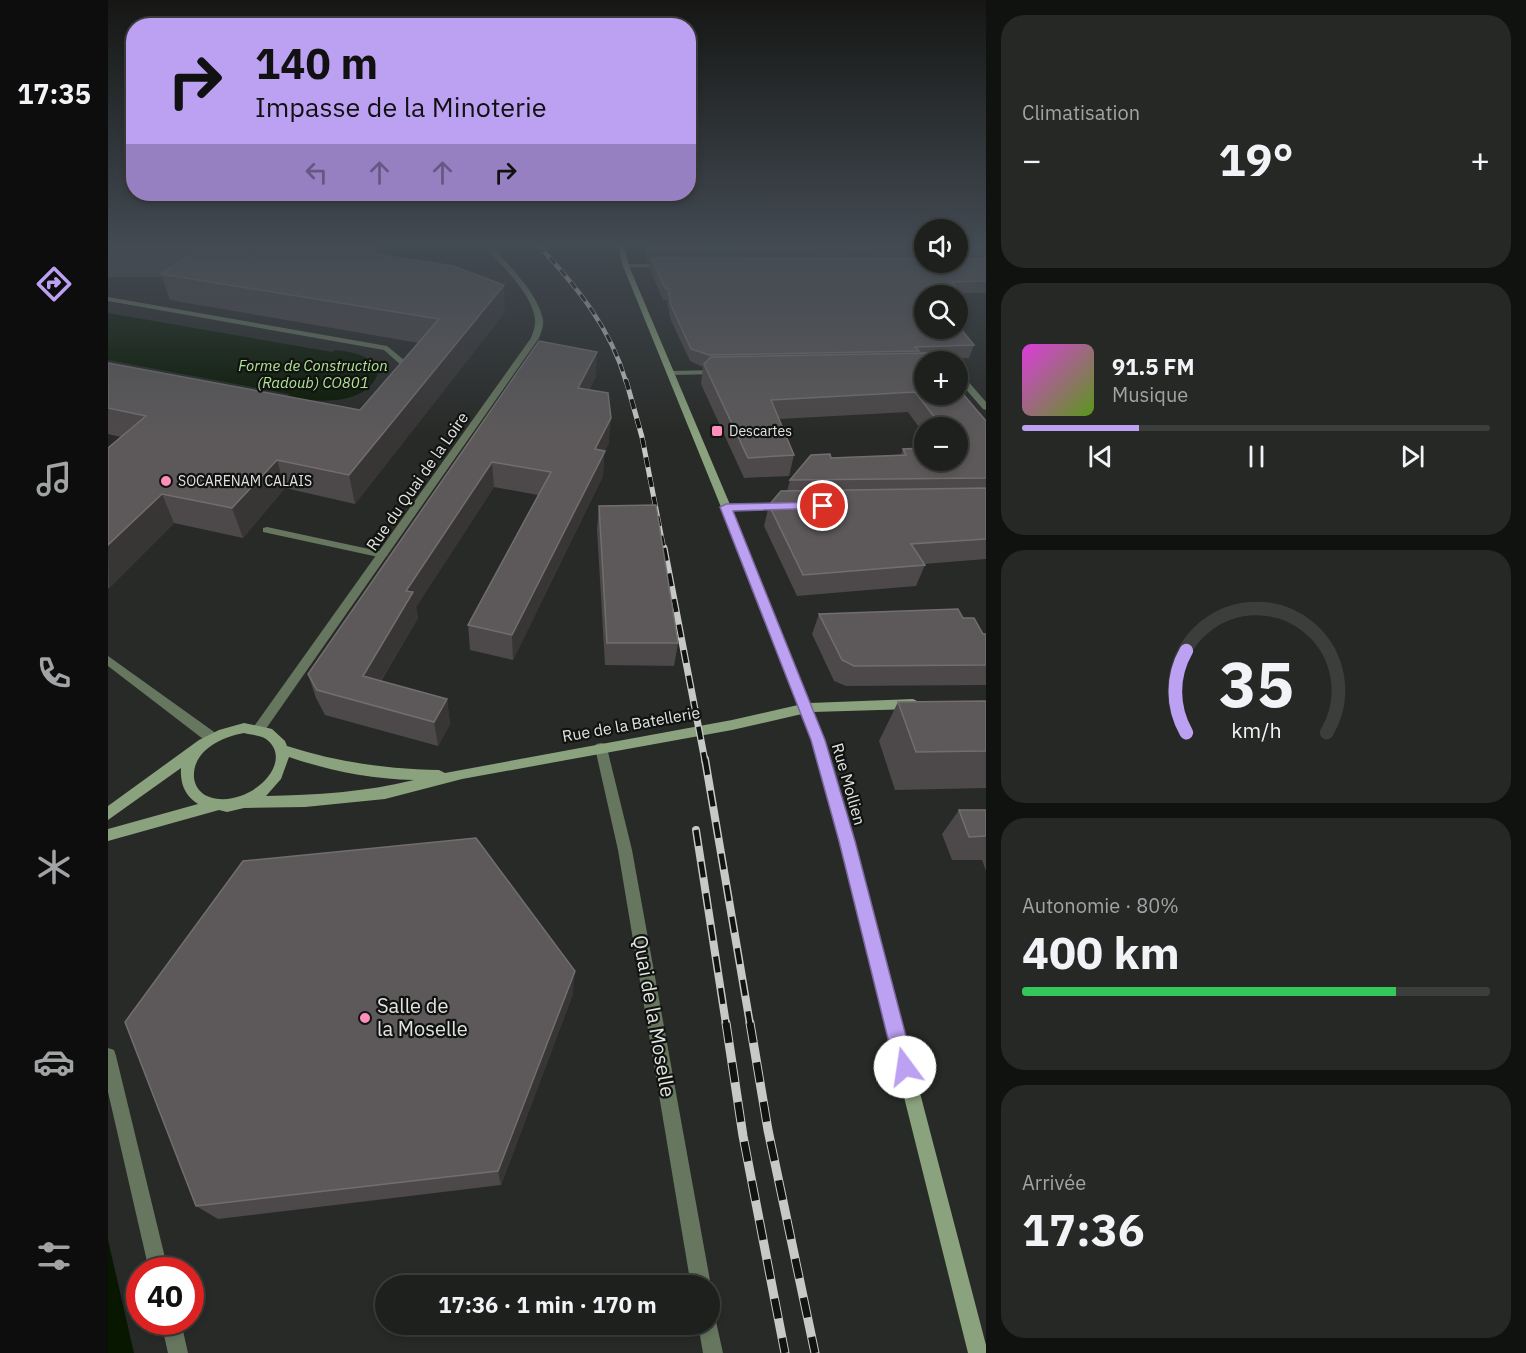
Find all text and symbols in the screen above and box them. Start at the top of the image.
text: 140 m [255,36,378,91]
icon: right [156,42,234,120]
text: 17:35 [17,76,91,111]
text: Impasse de la Minoterie [255,89,547,124]
text: Climatisation [1022,99,1140,126]
text: 19° [1218,130,1294,188]
text: − [1022,138,1042,181]
text: + [1470,138,1490,181]
icon: left [300,156,333,189]
icon: ahead [363,156,396,189]
icon: ahead [426,156,459,189]
icon: right [489,156,522,189]
map controls [914,219,968,471]
button: sound [914,219,968,273]
icon: directions [33,263,75,305]
button: search [914,285,968,339]
button: + [914,351,968,405]
text: 91.5 FM [1112,352,1195,381]
water label: Forme de Construction (Radoub) CO801 [238,356,388,392]
text: Musique [1112,381,1188,408]
street label: Rue du Quai de la Loire [362,408,473,554]
button: − [914,417,968,471]
place label: Descartes [729,422,792,440]
marker: Descartes [710,424,724,438]
icon: previous [1084,440,1117,473]
icon: pause [1240,440,1273,473]
icon: next [1396,440,1429,473]
icon: music [33,458,75,500]
place label: SOCARENAM CALAIS [178,472,312,490]
marker: SOCARENAM CALAIS [159,474,173,488]
pin [797,480,848,531]
icon: arrive [806,489,839,522]
text: 35 [1219,644,1293,725]
icon: phone [33,652,75,694]
street label: Rue de la Batellerie [560,702,702,746]
text: km/h [1231,717,1281,745]
street label: Rue Mollien [828,741,870,827]
icon: climate [33,846,75,888]
text: Autonomie · 80% [1022,892,1179,919]
text: 400 km [1022,923,1180,981]
street label: Quai de la Moselle [627,933,682,1099]
place label: Salle de la Moselle [377,992,468,1042]
marker: Salle de la Moselle [358,1011,372,1025]
position arrow [873,1035,937,1099]
icon: car [33,1041,75,1083]
text: Arrivée [1022,1169,1086,1196]
text: 17:36 [1022,1200,1145,1258]
icon: filters [33,1235,75,1277]
speed limit sign: 40 [126,1257,204,1335]
text: 17:36 · 1 min · 170 m [438,1290,657,1319]

